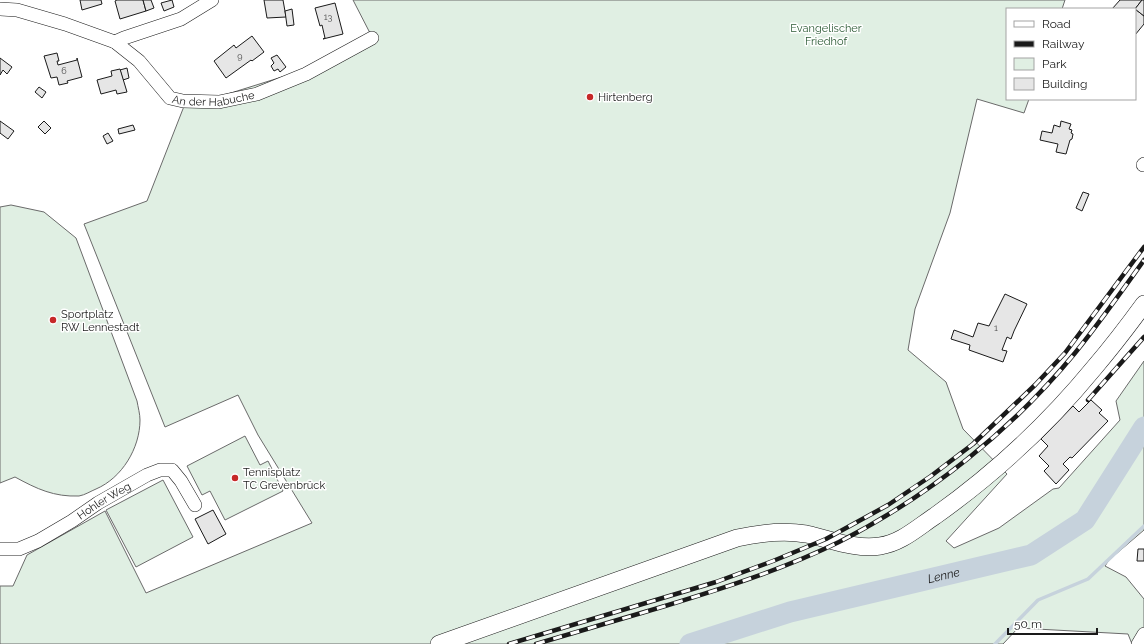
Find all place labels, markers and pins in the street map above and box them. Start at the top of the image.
place label: Hirtenberg [598,91,653,104]
marker: Hirtenberg [585,92,595,102]
place label: Sportplatz RW Lennestadt [61,308,140,334]
marker: Sportplatz RW Lennestadt [48,315,58,325]
place label: Tennisplatz TC Grevenbrück [243,466,325,492]
marker: Tennisplatz TC Grevenbrück [230,473,240,483]

